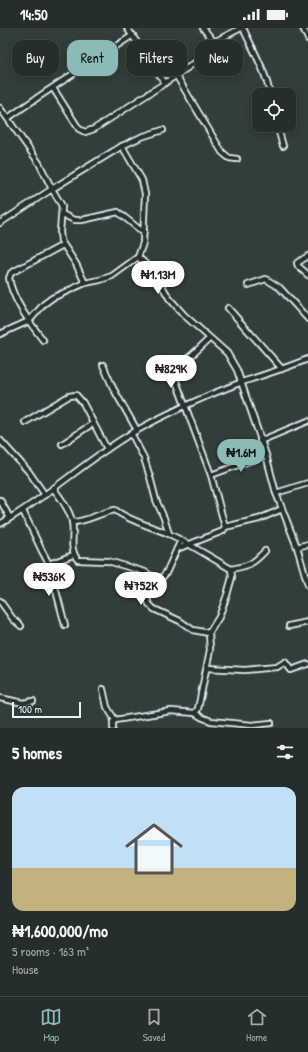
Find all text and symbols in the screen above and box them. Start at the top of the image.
text: 14:50 [20,4,48,25]
chip: Buy [12,40,59,76]
chip: Rent [67,40,118,76]
chip: Filters [126,40,187,76]
chip: New [195,40,243,76]
map controls [252,88,296,132]
button: locate [252,88,296,132]
pin: ₦1.13M [125,261,191,295]
text: ₦1.13M [140,265,176,283]
pin: ₦829K [143,355,199,389]
text: ₦829K [155,359,187,377]
pin: ₦1.6M [213,439,269,473]
text: ₦1.6M [226,443,256,461]
pin: ₦536K [21,563,77,597]
text: ₦536K [33,567,65,585]
pin: ₦752K [113,572,169,606]
text: ₦752K [124,576,158,594]
scale bar [12,700,81,719]
text: 100 m [18,702,42,716]
text: 5 homes [12,741,62,764]
icon: filters [274,741,296,763]
icon: home [118,813,190,885]
text: ₦1,600,000/mo [12,919,108,942]
text: 5 rooms · 163 m² [12,942,89,960]
text: House [12,960,39,978]
tab: Map [40,1006,62,1044]
tab: Saved [143,1006,165,1044]
tab: Home [246,1006,268,1044]

